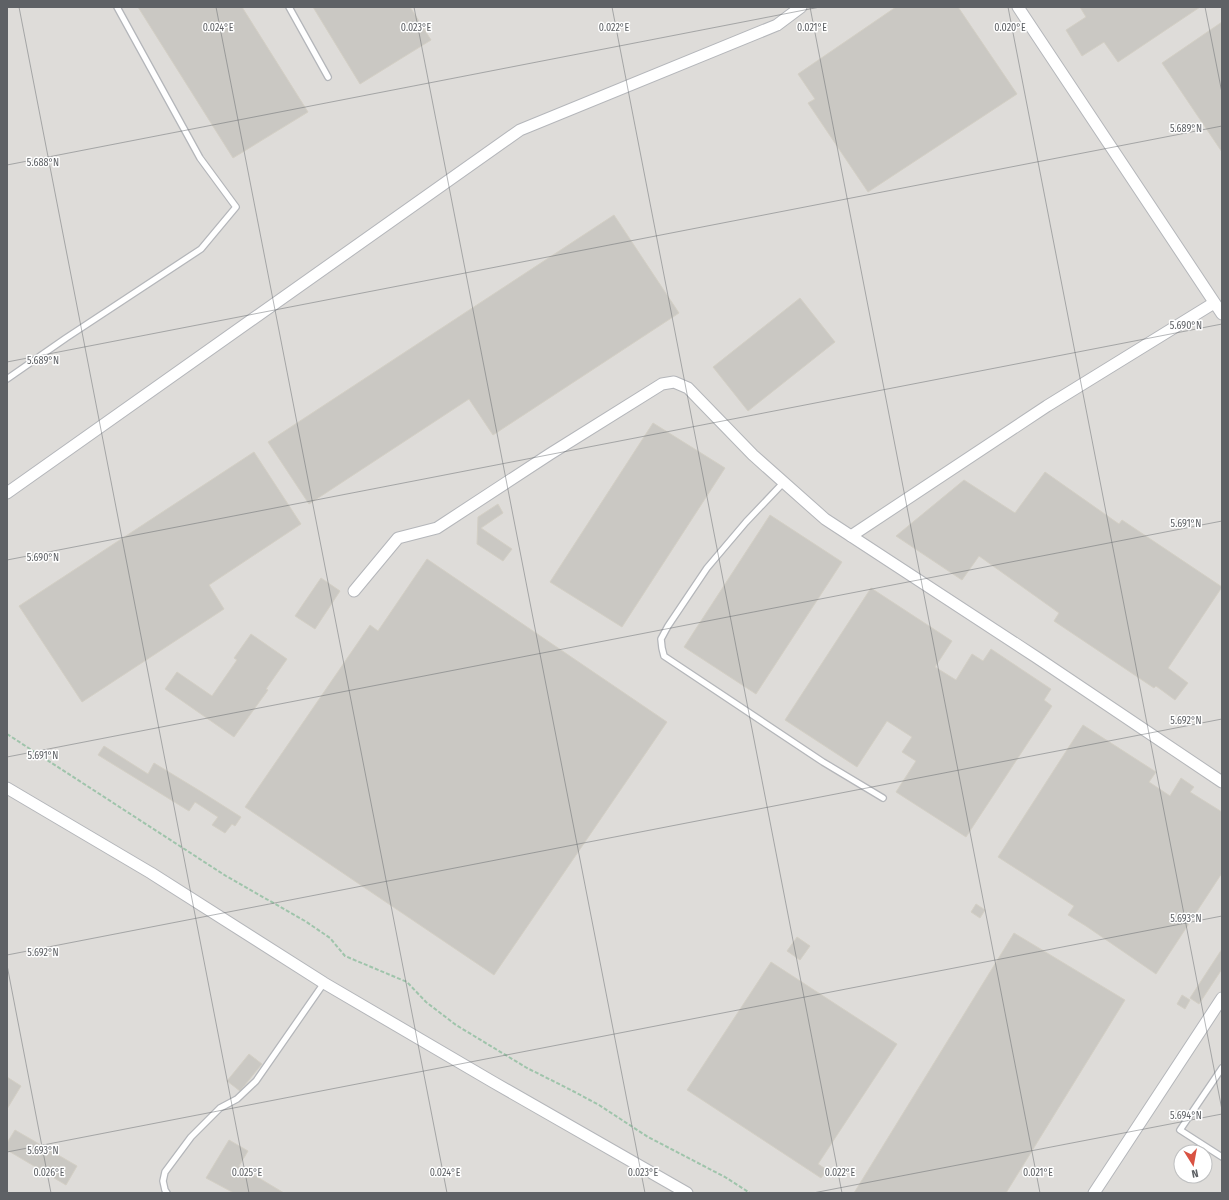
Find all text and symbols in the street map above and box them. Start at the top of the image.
text: 0.024°E [203,22,234,34]
text: 0.023°E [401,22,432,34]
text: 0.022°E [599,22,630,34]
text: 0.021°E [797,22,827,34]
text: 0.020°E [994,22,1026,34]
text: 5.689°N [1170,123,1202,135]
text: 5.688°N [27,157,59,169]
text: 5.690°N [1170,320,1202,332]
text: 5.689°N [27,355,59,367]
text: 5.691°N [1171,518,1201,530]
text: 5.690°N [27,552,59,564]
text: 5.692°N [1170,715,1202,727]
text: 5.691°N [28,750,58,762]
text: 5.693°N [1170,913,1202,925]
text: 5.692°N [27,947,59,959]
text: 5.694°N [1170,1110,1202,1122]
north arrow [1173,1144,1213,1184]
text: 5.693°N [27,1145,59,1157]
text: N [1190,1166,1199,1180]
text: 0.026°E [34,1167,65,1179]
text: 0.025°E [232,1167,263,1179]
text: 0.024°E [430,1167,461,1179]
text: 0.023°E [628,1167,659,1179]
text: 0.022°E [825,1167,856,1179]
text: 0.021°E [1023,1167,1053,1179]

